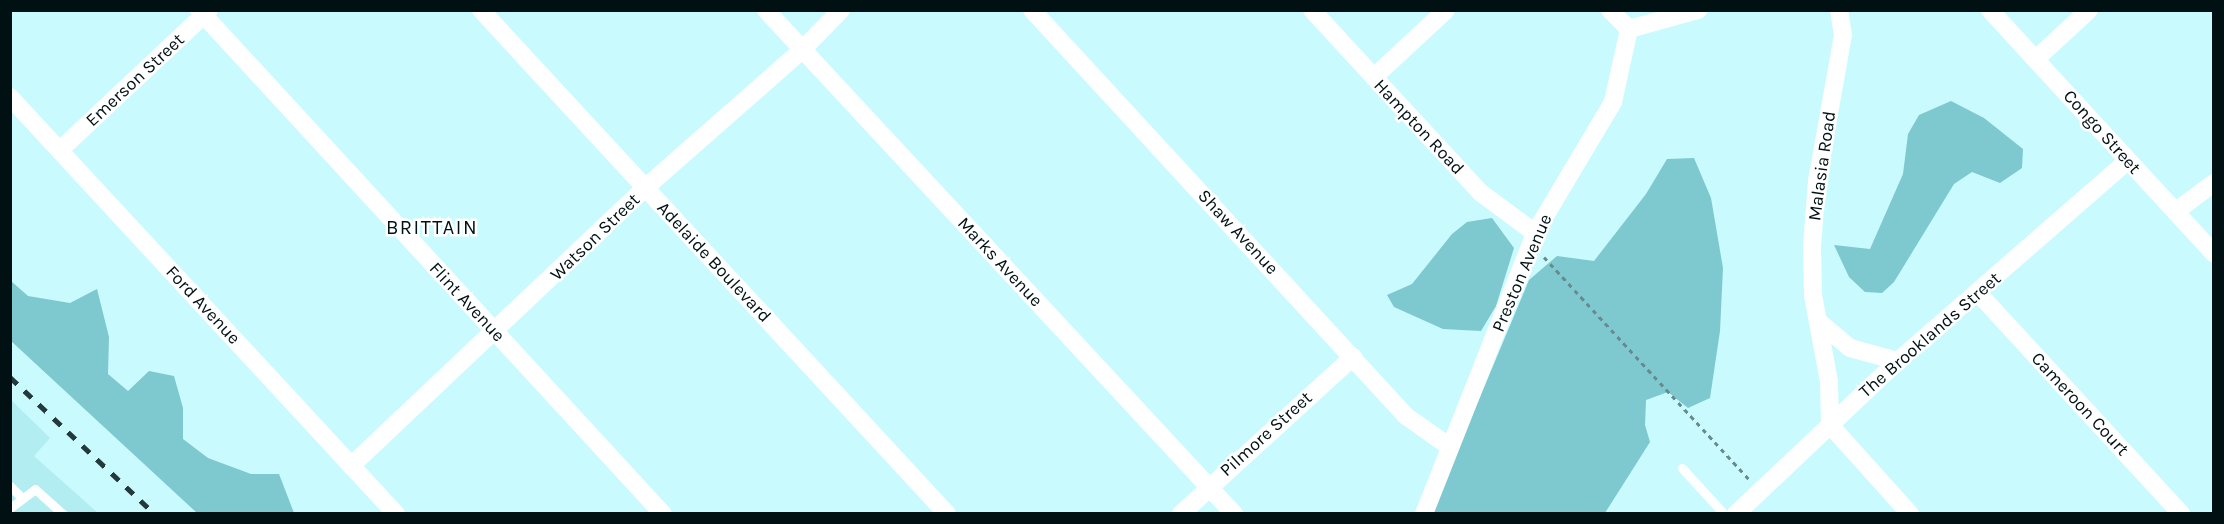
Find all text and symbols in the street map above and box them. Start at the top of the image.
street label: Emerson Street [81,29,189,131]
street label: Hampton Road [1369,75,1469,179]
street label: Congo Street [2059,86,2145,178]
street label: Malasia Road [1804,110,1840,222]
street label: Shaw Avenue [1193,185,1283,279]
street label: Watson Street [546,189,644,285]
street label: Adelaide Boulevard [653,197,775,327]
street label: Preston Avenue [1487,211,1557,335]
street label: Marks Avenue [953,213,1047,311]
district label: BRITTAIN [386,215,478,239]
street label: Flint Avenue [425,258,509,346]
street label: Ford Avenue [161,261,245,349]
street label: The Brooklands Street [1855,268,2005,402]
street label: Cameroon Court [2027,348,2133,460]
street label: Pilmore Street [1215,387,1317,481]

